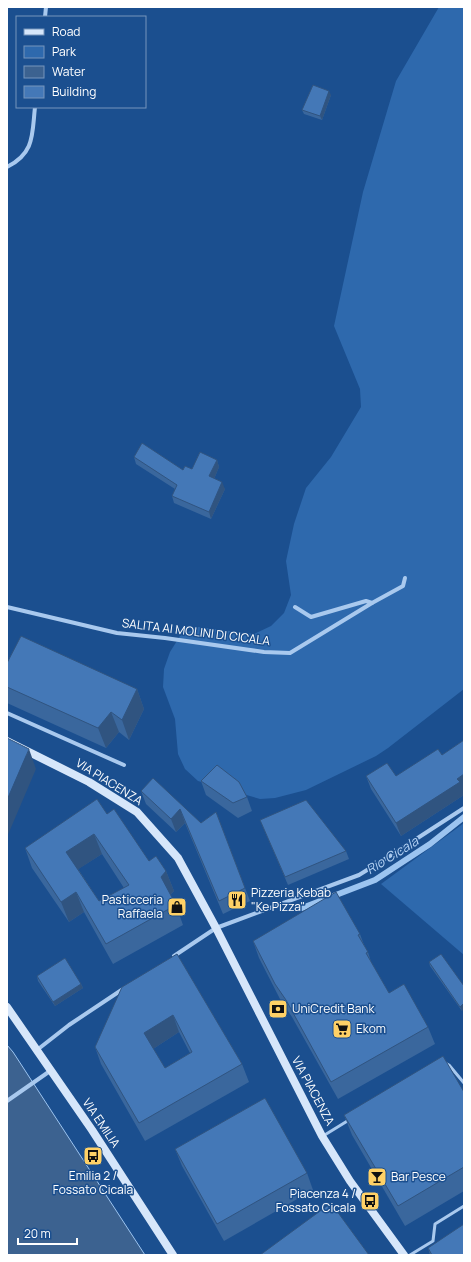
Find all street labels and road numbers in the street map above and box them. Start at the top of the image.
street label: SALITA AI MOLINI DI CICALA [121,614,271,649]
street label: VIA PIACENZA [73,754,146,809]
street label: VIA PIACENZA [288,1053,339,1129]
street label: VIA EMILIA [79,1095,124,1151]

